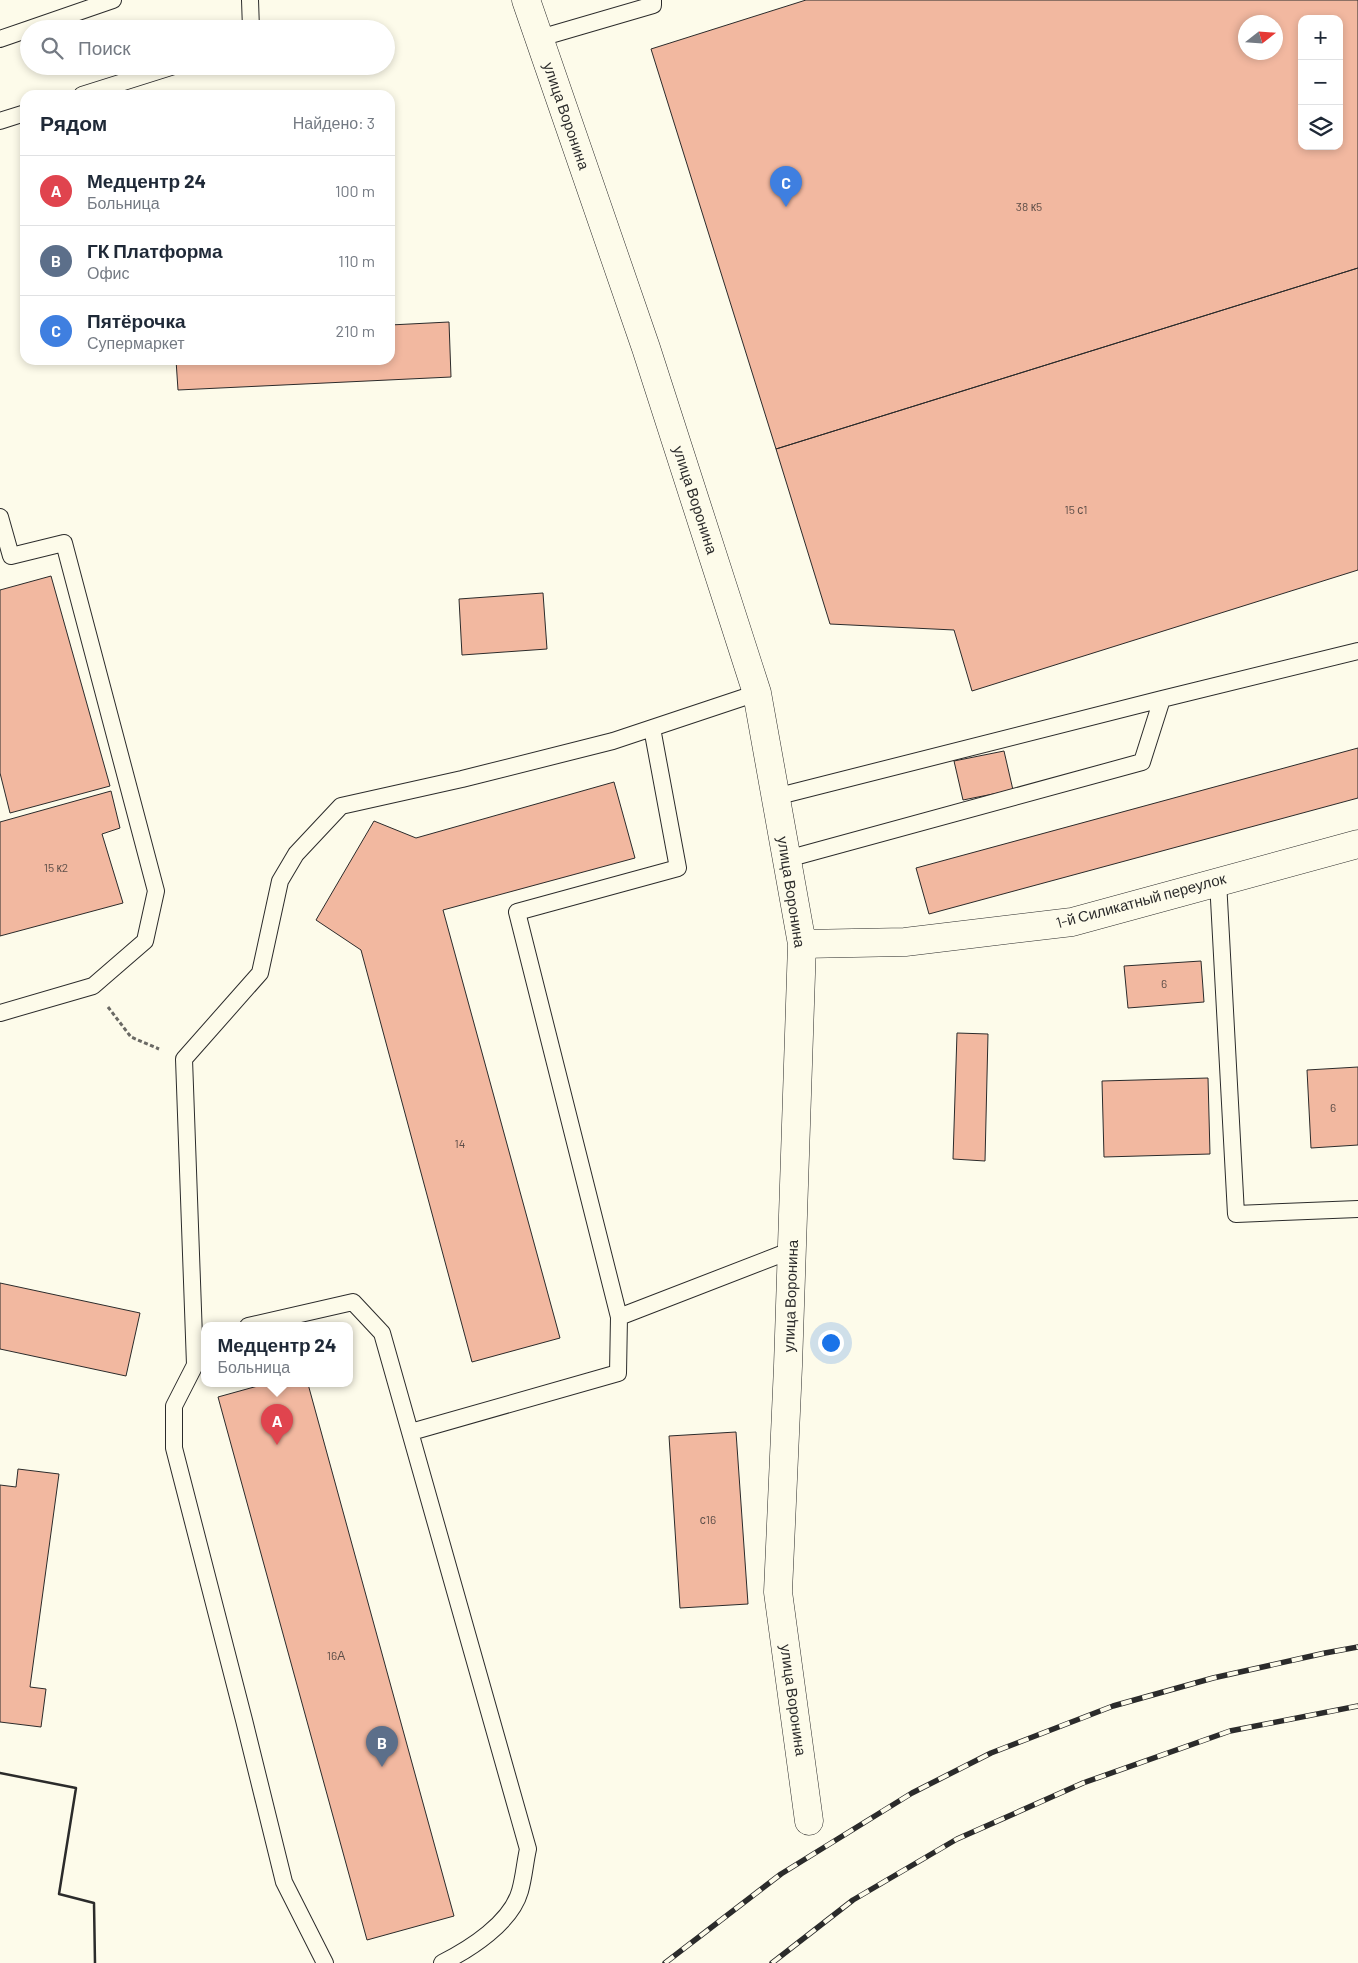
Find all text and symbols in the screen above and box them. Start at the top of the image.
north arrow [1238,15,1283,60]
map controls [1298,15,1343,150]
button: + [1298,15,1343,60]
search box [20,20,395,75]
icon: search [38,34,66,62]
text: Поиск [78,36,131,59]
street label: улица Воронина [540,60,594,172]
button: − [1298,60,1343,105]
button: layers [1298,105,1343,150]
text: Рядом [40,110,107,135]
text: Найдено: 3 [293,113,375,132]
pin: C [770,166,802,207]
text: Медцентр 24 [87,169,206,192]
text: A [51,181,61,200]
text: 100 m [335,181,375,200]
text: Больница [87,193,160,212]
house number: 38 к5 [1016,199,1042,213]
text: ГК Платформа [87,239,222,262]
text: B [51,251,61,270]
text: 110 m [338,251,375,270]
text: Офис [87,263,130,282]
text: Пятёрочка [87,309,185,332]
text: C [51,321,61,340]
text: 210 m [336,321,375,340]
text: Супермаркет [87,333,185,352]
street label: улица Воронина [670,443,722,557]
house number: 15 с1 [1065,502,1087,516]
street label: улица Воронина [774,835,810,949]
house number: 15 к2 [44,860,68,874]
street label: 1-й Силикатный переулок [1054,869,1228,931]
house number: 6 [1161,976,1167,990]
house number: 6 [1330,1100,1336,1114]
house number: 14 [455,1136,465,1150]
street label: улица Воронина [779,1239,801,1353]
popup [201,1322,353,1387]
your location [818,1330,844,1356]
text: Медцентр 24 [217,1333,337,1356]
text: Больница [217,1357,290,1376]
pin: A [261,1404,293,1445]
house number: с16 [700,1512,716,1526]
street label: улица Воронина [777,1643,811,1757]
house number: 16А [327,1648,345,1662]
pin: B [366,1726,398,1767]

